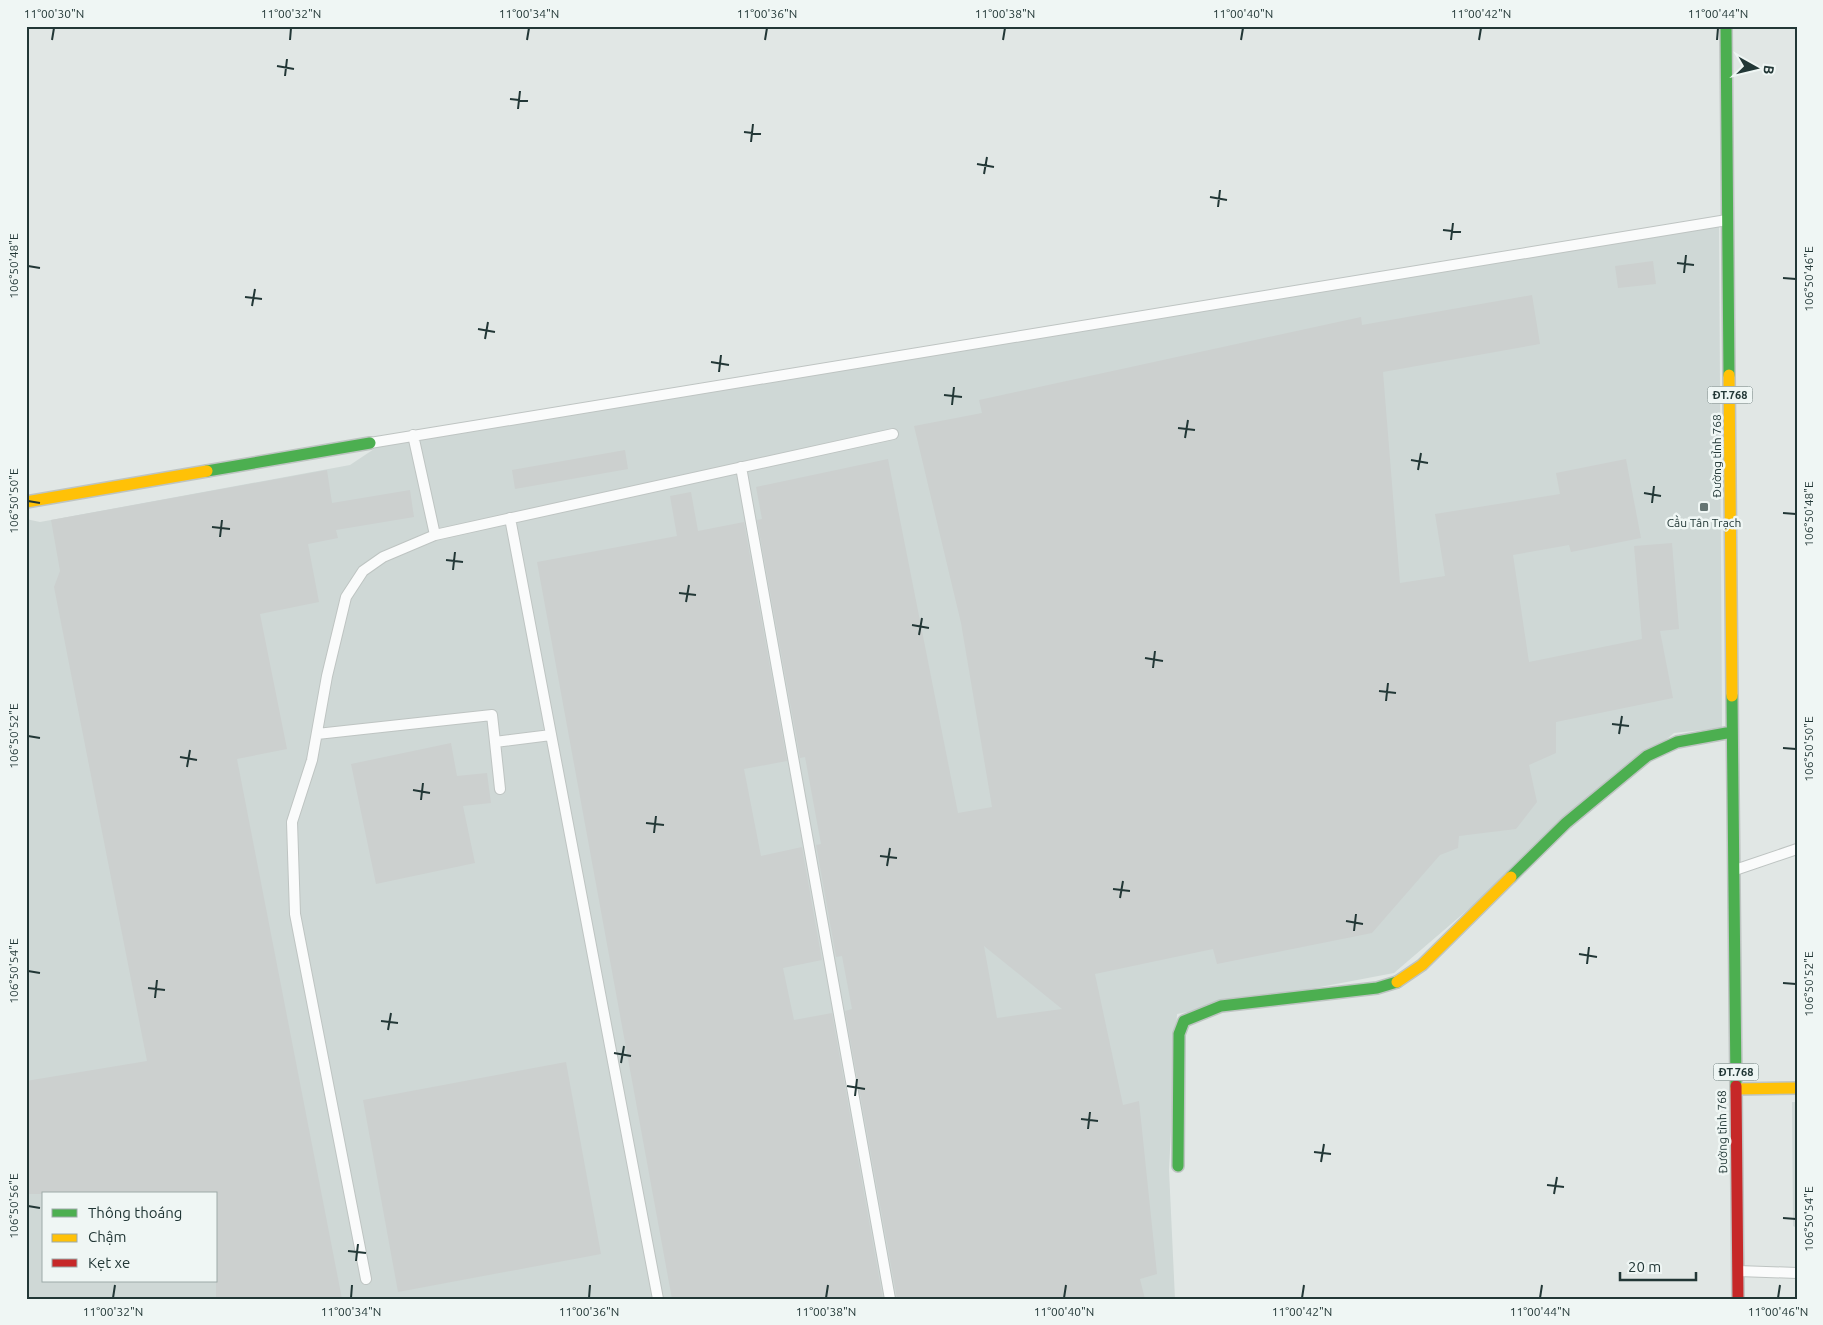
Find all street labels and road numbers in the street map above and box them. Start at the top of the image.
road number: ĐT.768 [1708,386,1752,404]
street label: Đường tỉnh 768 [1710,414,1723,498]
road number: ĐT.768 [1714,1064,1758,1080]
street label: Đường tỉnh 768 [1715,1090,1729,1174]

